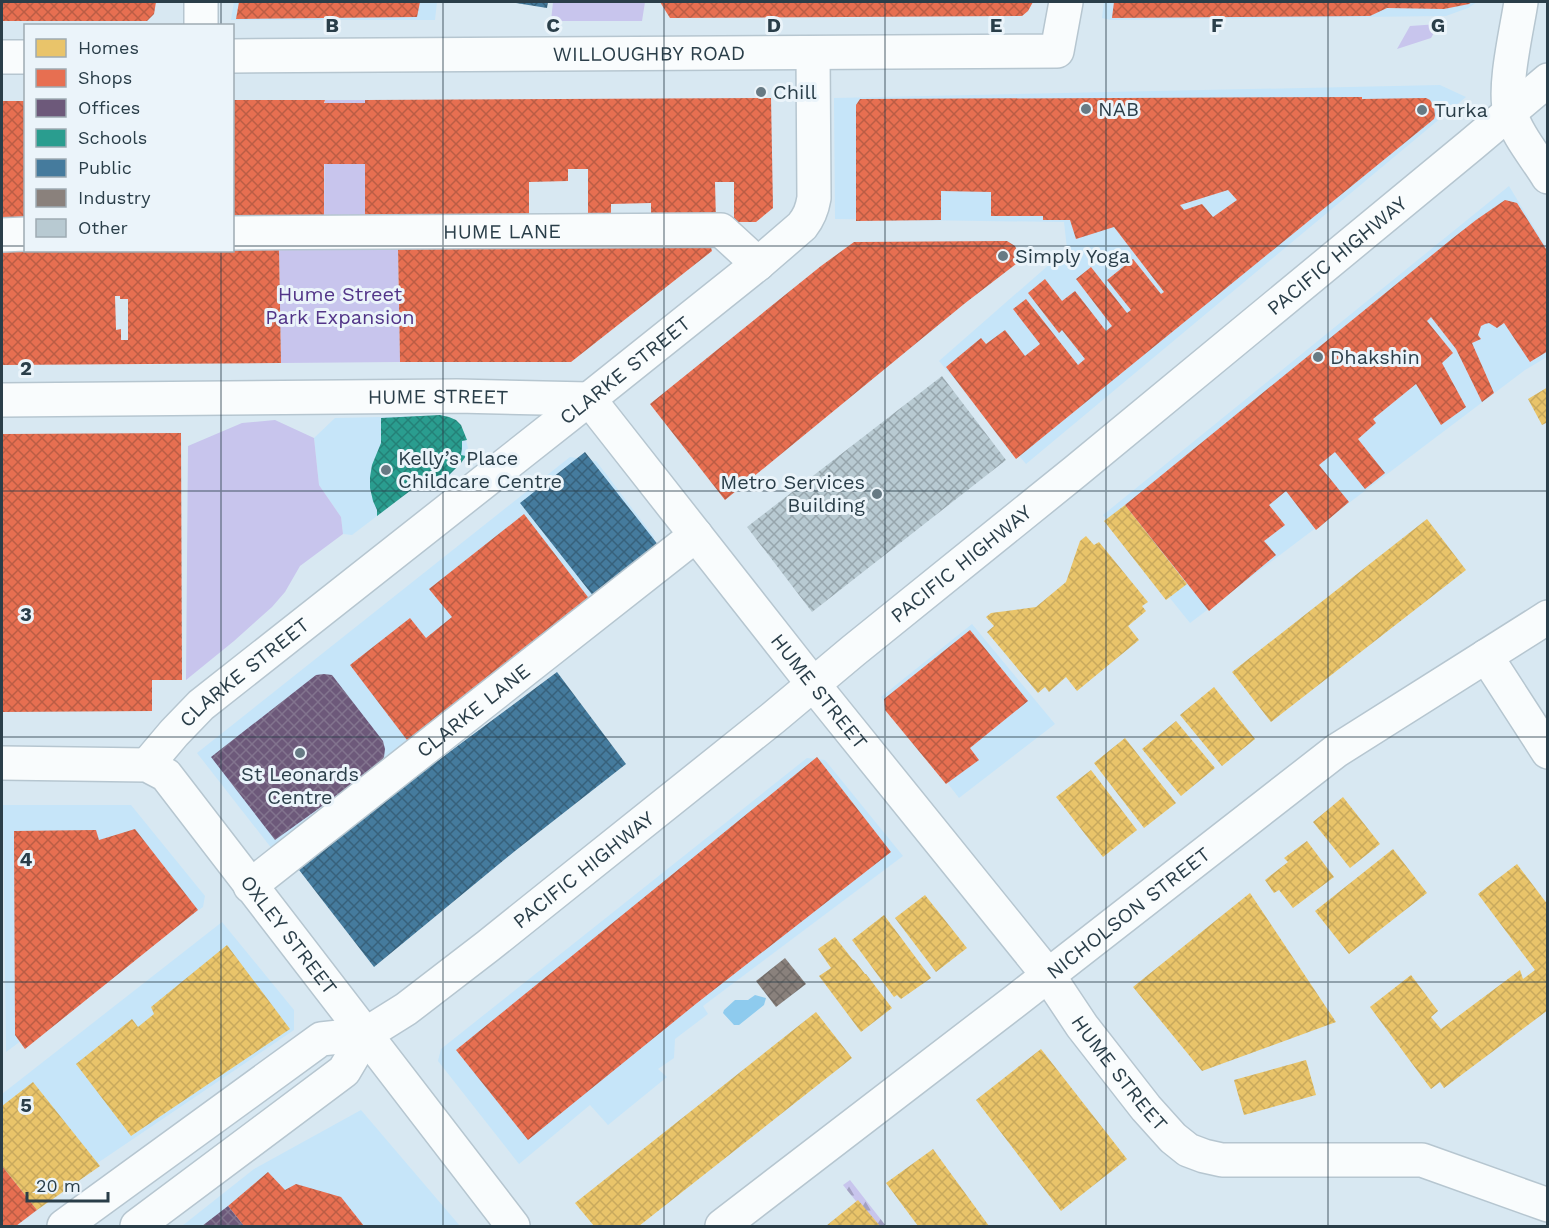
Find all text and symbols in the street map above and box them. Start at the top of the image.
text: B [325,13,339,37]
text: C [546,13,560,37]
text: D [767,13,781,37]
text: E [990,13,1002,37]
text: F [1211,13,1223,37]
text: G [1431,13,1445,37]
legend [24,24,234,252]
text: Homes [78,37,139,58]
street label: WILLOUGHBY ROAD [553,41,745,66]
text: Shops [78,67,132,88]
place label: Chill [773,80,817,104]
marker: Chill [754,85,768,99]
text: Offices [78,97,140,118]
place label: NAB [1098,97,1139,121]
place label: Turka [1434,98,1488,122]
marker: NAB [1079,102,1093,116]
marker: Turka [1415,103,1429,117]
text: Schools [78,127,147,148]
text: Public [78,157,132,178]
text: Industry [78,187,151,208]
street label: PACIFIC HIGHWAY [1262,191,1412,320]
text: Other [78,217,128,238]
street label: HUME LANE [443,219,561,244]
place label: Simply Yoga [1015,244,1130,268]
marker: Simply Yoga [996,249,1010,263]
park label: Hume Street Park Expansion [265,282,415,329]
street label: CLARKE STREET [555,311,695,429]
place label: Dhakshin [1330,345,1420,369]
marker: Dhakshin [1311,350,1325,364]
text: 2 [20,356,32,380]
street label: HUME STREET [367,384,509,409]
place label: Kelly’s Place Childcare Centre [398,446,562,493]
marker: Kelly’s Place Childcare Centre [379,463,393,477]
place label: Metro Services Building [720,470,865,517]
marker: Metro Services Building [870,487,884,501]
street label: PACIFIC HIGHWAY [886,499,1037,628]
text: 3 [20,602,32,626]
street label: CLARKE STREET [174,612,314,732]
street label: HUME STREET [766,629,873,754]
street label: CLARKE LANE [412,658,535,762]
marker: St Leonards Centre [293,746,307,760]
place label: St Leonards Centre [241,762,359,809]
street label: PACIFIC HIGHWAY [508,806,659,933]
street label: NICHOLSON STREET [1042,842,1215,984]
text: 4 [20,847,33,871]
street label: OXLEY STREET [235,870,342,999]
street label: HUME STREET [1066,1011,1173,1136]
text: 5 [20,1093,32,1117]
scale bar [27,1165,108,1203]
text: 20 m [36,1175,81,1196]

